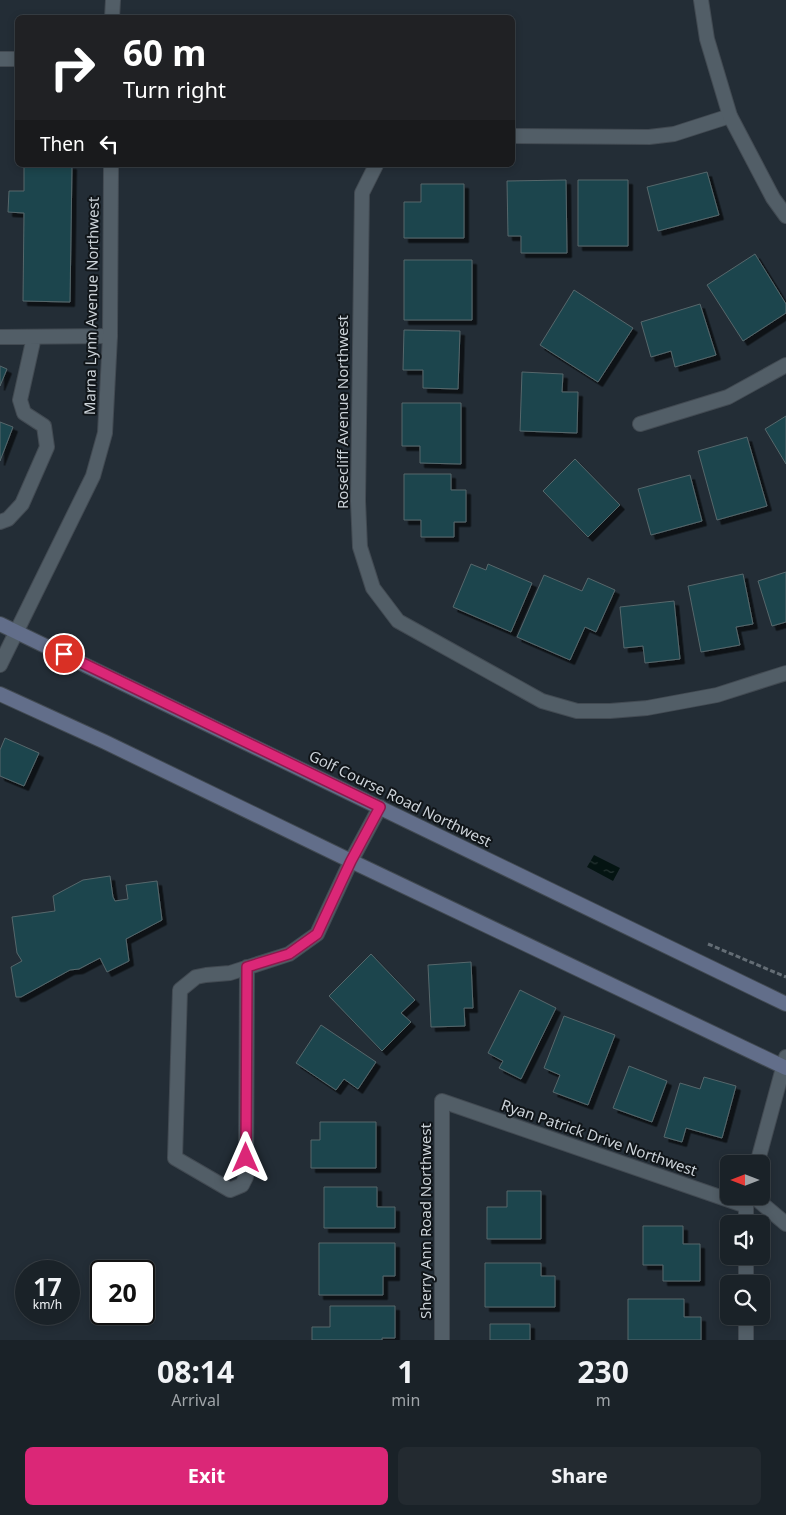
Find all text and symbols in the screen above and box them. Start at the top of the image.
text: 60 m [123,29,206,76]
icon: right [40,35,105,100]
text: Turn right [123,74,226,104]
icon: left [95,130,123,158]
text: Then [40,131,85,157]
street label: Marna Lynn Avenue Northwest [79,196,103,415]
street label: Rosecliff Avenue Northwest [332,314,352,509]
pin [43,633,85,675]
icon: arrive [50,640,78,668]
street label: Golf Course Road Northwest [306,745,496,851]
street label: Ryan Patrick Drive Northwest [499,1094,700,1180]
street label: Sherry Ann Road Northwest [415,1122,435,1319]
position arrow [219,1131,271,1183]
north arrow [720,1155,770,1205]
map controls [720,1155,770,1325]
button: sound [720,1215,770,1265]
speed limit sign: 20 [90,1260,155,1325]
text: 17 [33,1269,62,1303]
button: search [720,1275,770,1325]
text: km/h [33,1296,62,1313]
text: 08:14 [157,1351,234,1392]
text: 1 [397,1351,414,1392]
text: 230 [577,1351,629,1392]
text: Arrival [171,1389,220,1411]
text: min [391,1389,420,1411]
text: m [596,1389,611,1411]
button: Exit [25,1447,388,1505]
button: Share [398,1447,761,1505]

